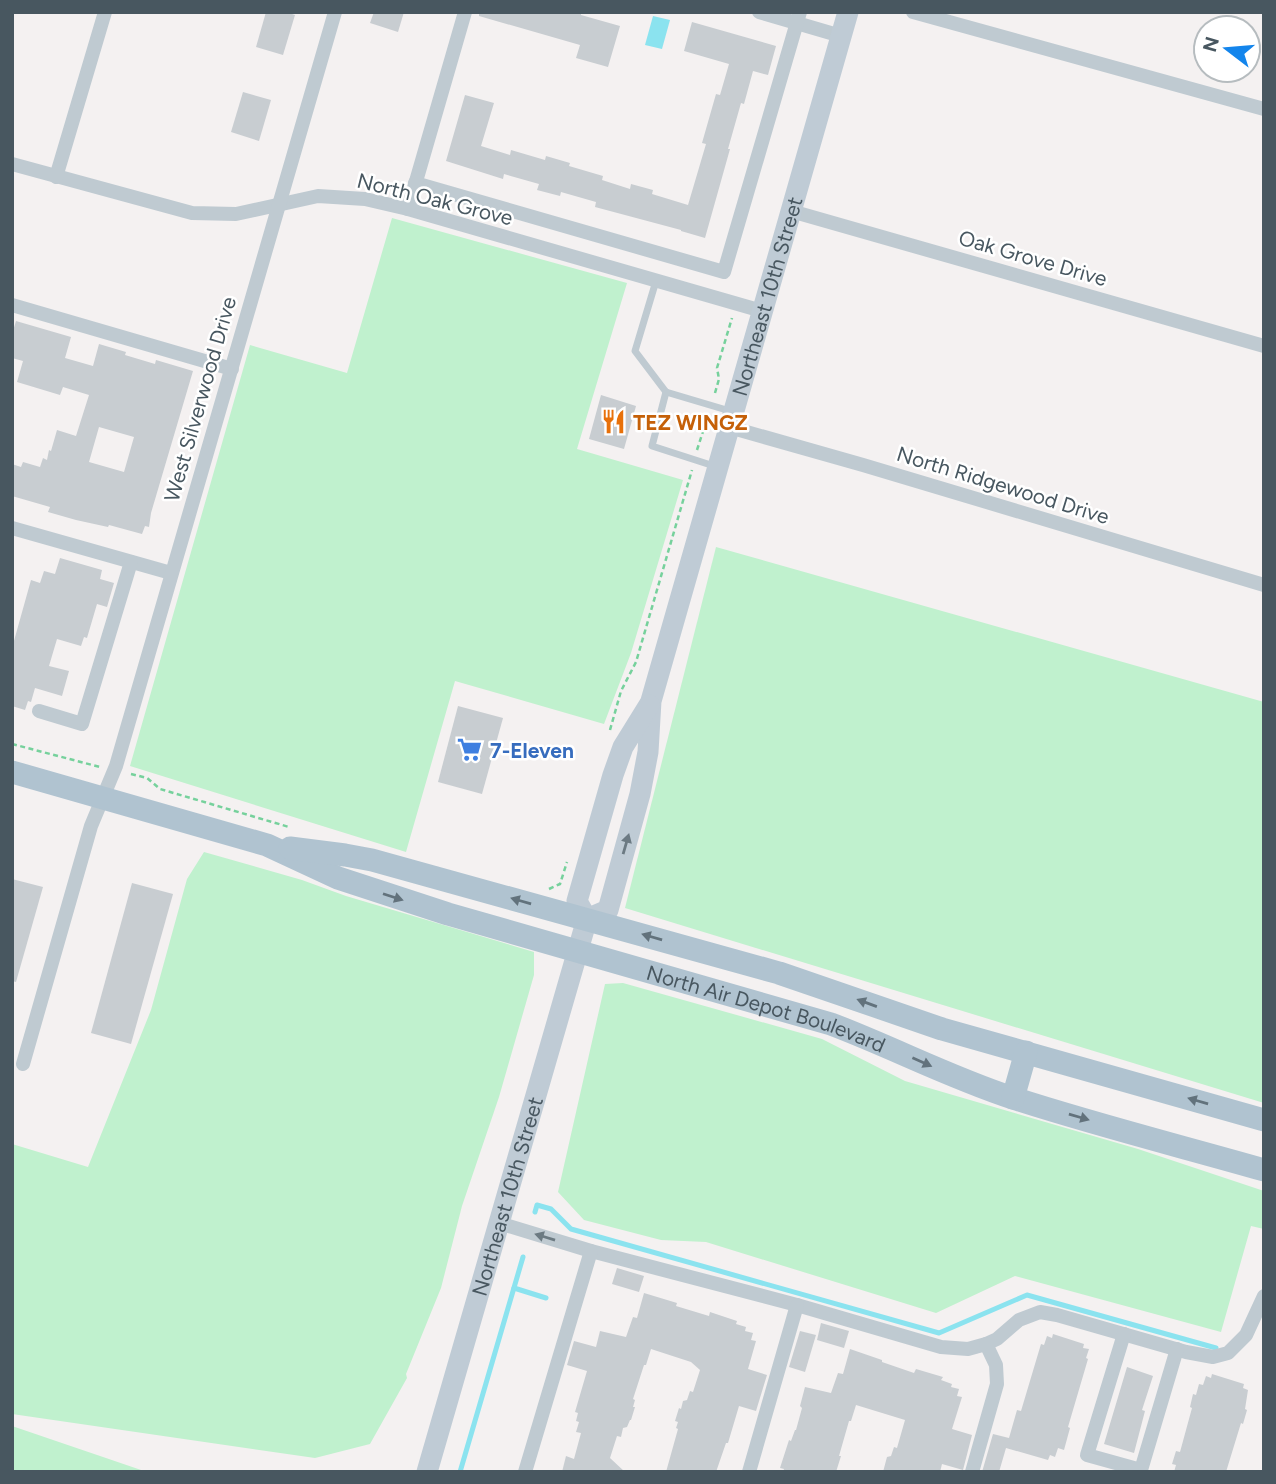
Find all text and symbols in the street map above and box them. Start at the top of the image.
north arrow [1192,14,1262,84]
text: N [1198,34,1224,55]
street label: North Oak Grove [354,168,516,230]
street label: Northeast 10th Street [726,194,807,399]
street label: Oak Grove Drive [956,225,1110,291]
street label: West Silverwood Drive [159,294,241,504]
restaurant icon: TEZ WINGZ [599,408,627,436]
place label: TEZ WINGZ [633,410,748,435]
street label: North Ridgewood Drive [894,441,1112,529]
supermarket icon: 7-Eleven [456,736,484,764]
place label: 7-Eleven [490,738,574,763]
one-way arrow [622,833,632,854]
one-way arrow [383,892,404,903]
one-way arrow [510,896,531,906]
one-way arrow [641,932,662,942]
street label: North Air Depot Boulevard [644,959,889,1057]
one-way arrow [856,997,877,1008]
one-way arrow [912,1056,932,1068]
street label: Northeast 10th Street [466,1094,547,1299]
one-way arrow [1187,1095,1209,1106]
one-way arrow [1068,1112,1089,1122]
one-way arrow [534,1231,555,1241]

